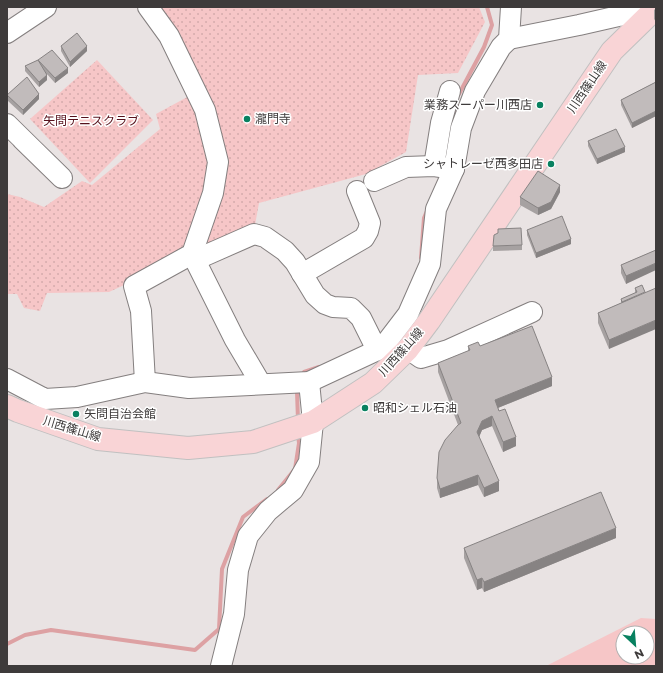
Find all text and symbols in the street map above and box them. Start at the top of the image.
street label: 川西篠山線 [564,58,610,116]
place label: 業務スーパー川西店 [424,97,532,112]
marker: 業務スーパー川西店 [535,100,545,110]
place label: 瀧門寺 [255,111,291,126]
park label: 矢問テニスクラブ [43,113,139,128]
marker: 瀧門寺 [242,114,252,124]
place label: シャトレーゼ西多田店 [423,156,543,171]
marker: シャトレーゼ西多田店 [546,159,556,169]
street label: 川西篠山線 [375,324,426,379]
place label: 昭和シェル石油 [373,400,457,415]
marker: 昭和シェル石油 [360,403,370,413]
place label: 矢問自治会館 [84,406,156,421]
marker: 矢問自治会館 [71,409,81,419]
street label: 川西篠山線 [41,413,103,444]
north arrow [615,625,655,665]
text: N [632,646,646,662]

